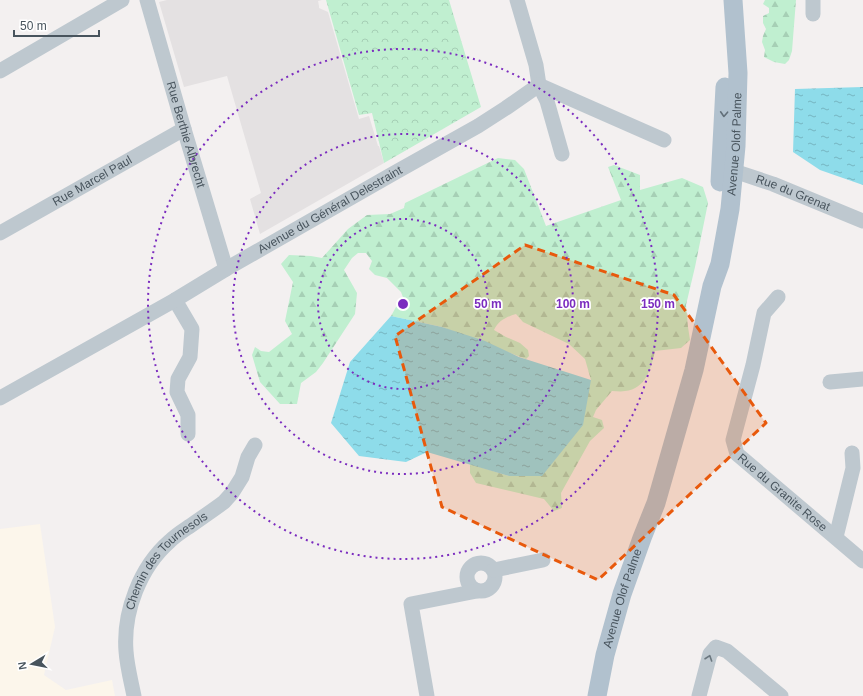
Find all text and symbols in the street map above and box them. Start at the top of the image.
scale bar [14,12,99,38]
text: 50 m [20,19,47,33]
street label: Rue Berthie Albrecht [164,80,208,190]
street label: Avenue Olof Palme [724,92,744,196]
one-way arrow [720,111,728,117]
street label: Rue Marcel Paul [50,153,134,209]
street label: Avenue du Général Delestraint [255,163,405,256]
street label: Rue du Grenat [754,172,833,214]
centre of rings [396,297,410,311]
text: 50 m [474,297,502,311]
text: 100 m [556,297,590,311]
text: 150 m [641,297,675,311]
street label: Rue du Granite Rose [735,451,830,535]
street label: Chemin des Tournesols [123,509,210,612]
street label: Avenue Olof Palme [600,547,645,650]
north arrow [12,644,52,684]
one-way arrow [705,655,713,662]
text: N [16,661,29,671]

